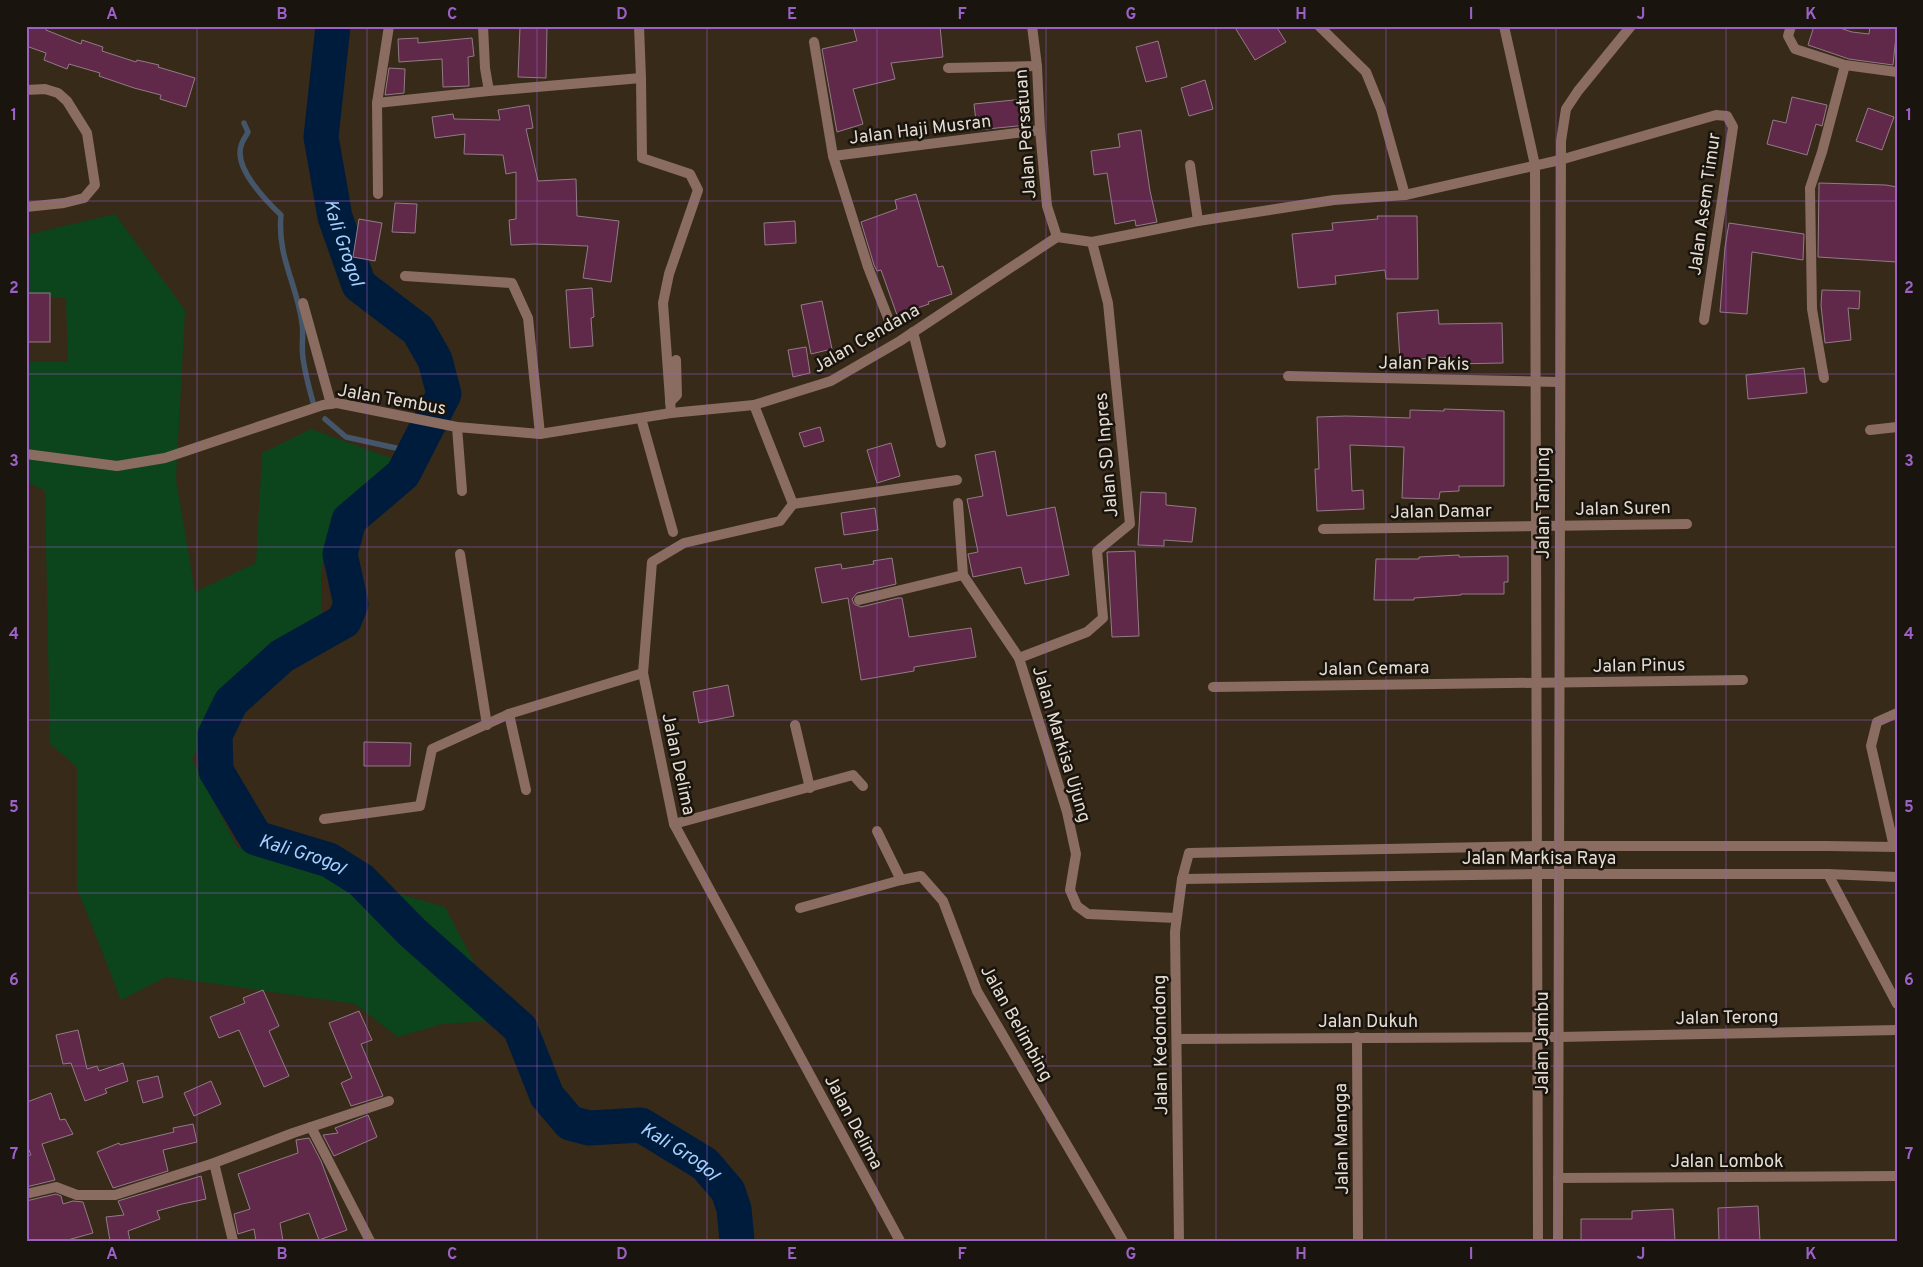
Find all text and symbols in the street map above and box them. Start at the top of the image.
text: A [106,5,118,25]
text: B [276,5,288,25]
text: C [447,5,457,25]
text: D [616,5,628,25]
text: E [787,5,797,25]
text: F [957,5,967,25]
text: G [1126,5,1136,25]
text: H [1295,5,1307,25]
text: I [1469,5,1473,25]
text: J [1637,5,1645,25]
text: K [1805,5,1817,25]
street label: Jalan Persatuan [1010,68,1043,200]
text: 1 [11,106,17,126]
text: 1 [1906,106,1912,126]
street label: Jalan Haji Musran [848,110,993,151]
street label: Jalan Asem Timur [1684,131,1727,277]
water label: Kali Grogol [318,198,369,291]
text: 2 [9,279,19,299]
text: 2 [1904,279,1914,299]
street label: Jalan Cendana [809,299,924,379]
street label: Jalan Pakis [1378,352,1470,377]
street label: Jalan Tembus [336,380,448,421]
street label: Jalan SD Inpres [1091,391,1124,518]
street label: Jalan Tanjung [1533,447,1556,559]
text: 3 [9,452,19,472]
text: 3 [1904,452,1914,472]
street label: Jalan Suren [1575,497,1671,522]
street label: Jalan Damar [1390,500,1492,525]
text: 4 [9,625,19,645]
text: 4 [1904,625,1914,645]
street label: Jalan Pinus [1592,654,1686,679]
street label: Jalan Cemara [1318,657,1430,682]
street label: Jalan Markisa Ujung [1026,663,1095,826]
street label: Jalan Delima [655,711,700,818]
text: 5 [9,798,19,818]
text: 5 [1904,798,1914,818]
water label: Kali Grogol [256,830,350,882]
street label: Jalan Markisa Raya [1462,848,1616,871]
street label: Jalan Belimbing [974,962,1057,1086]
text: 6 [9,971,19,991]
text: 6 [1904,971,1914,991]
street label: Jalan Kedondong [1149,974,1174,1115]
street label: Jalan Jambu [1532,991,1555,1095]
street label: Jalan Terong [1675,1006,1779,1031]
street label: Jalan Dukuh [1318,1011,1418,1034]
street label: Jalan Delima [818,1071,887,1174]
street label: Jalan Mangga [1330,1083,1355,1195]
water label: Kali Grogol [636,1118,725,1187]
text: 7 [10,1145,18,1165]
text: 7 [1905,1145,1913,1165]
street label: Jalan Lombok [1670,1151,1784,1174]
text: A [106,1245,118,1265]
text: B [276,1245,288,1265]
text: C [447,1245,457,1265]
text: D [616,1245,628,1265]
text: E [787,1245,797,1265]
text: F [957,1245,967,1265]
text: G [1126,1245,1136,1265]
text: H [1295,1245,1307,1265]
text: I [1469,1245,1473,1265]
text: J [1637,1245,1645,1265]
text: K [1805,1245,1817,1265]

